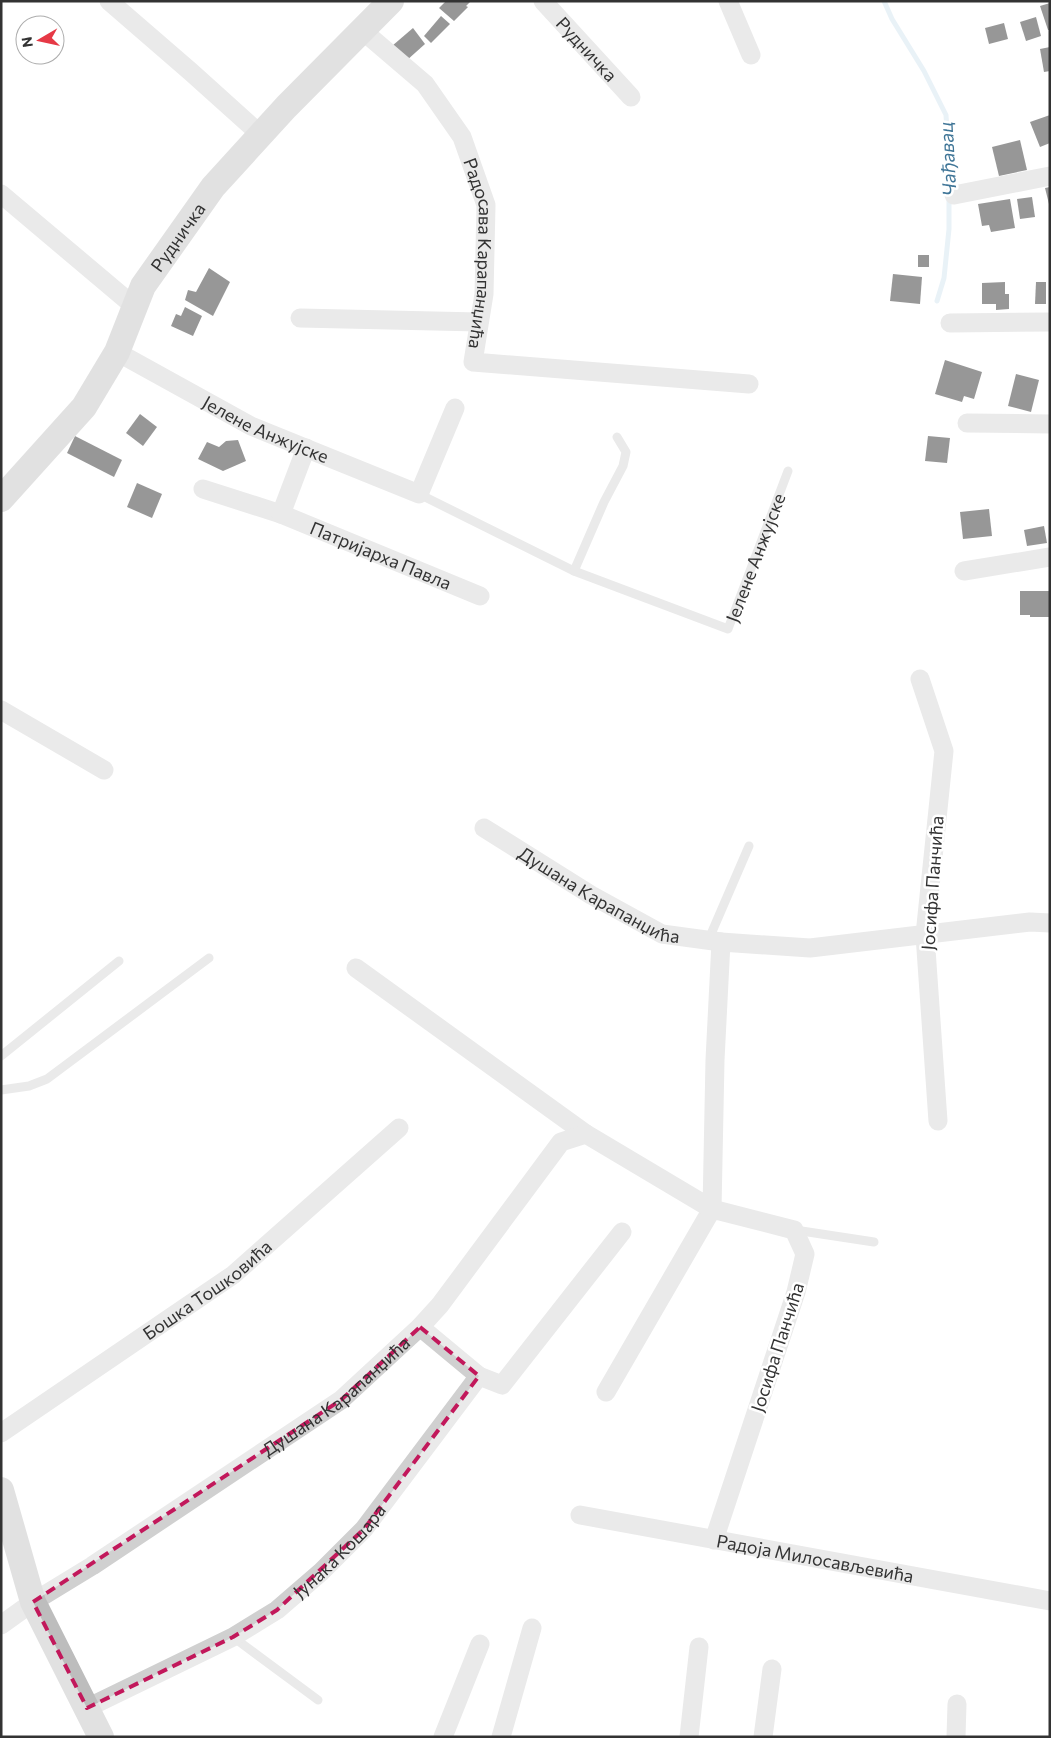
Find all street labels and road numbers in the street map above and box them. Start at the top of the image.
street label: Рудничка [552,12,622,86]
street label: Радосава Карапанџића [459,155,497,351]
street label: Рудничка [146,198,210,276]
street label: Јелене Анжујске [199,391,332,467]
street label: Јелене Анжујске [721,490,790,625]
street label: Патријарха Павла [307,516,455,594]
street label: Јосифа Панчића [916,815,948,951]
street label: Душана Карапанџића [515,841,681,947]
street label: Бошка Тошковића [138,1235,276,1344]
street label: Јосифа Панчића [746,1280,808,1414]
street label: Душана Карапанџића [258,1331,414,1461]
street label: Јунака Кошара [288,1500,390,1602]
street label: Радоја Милосављевића [715,1529,916,1587]

